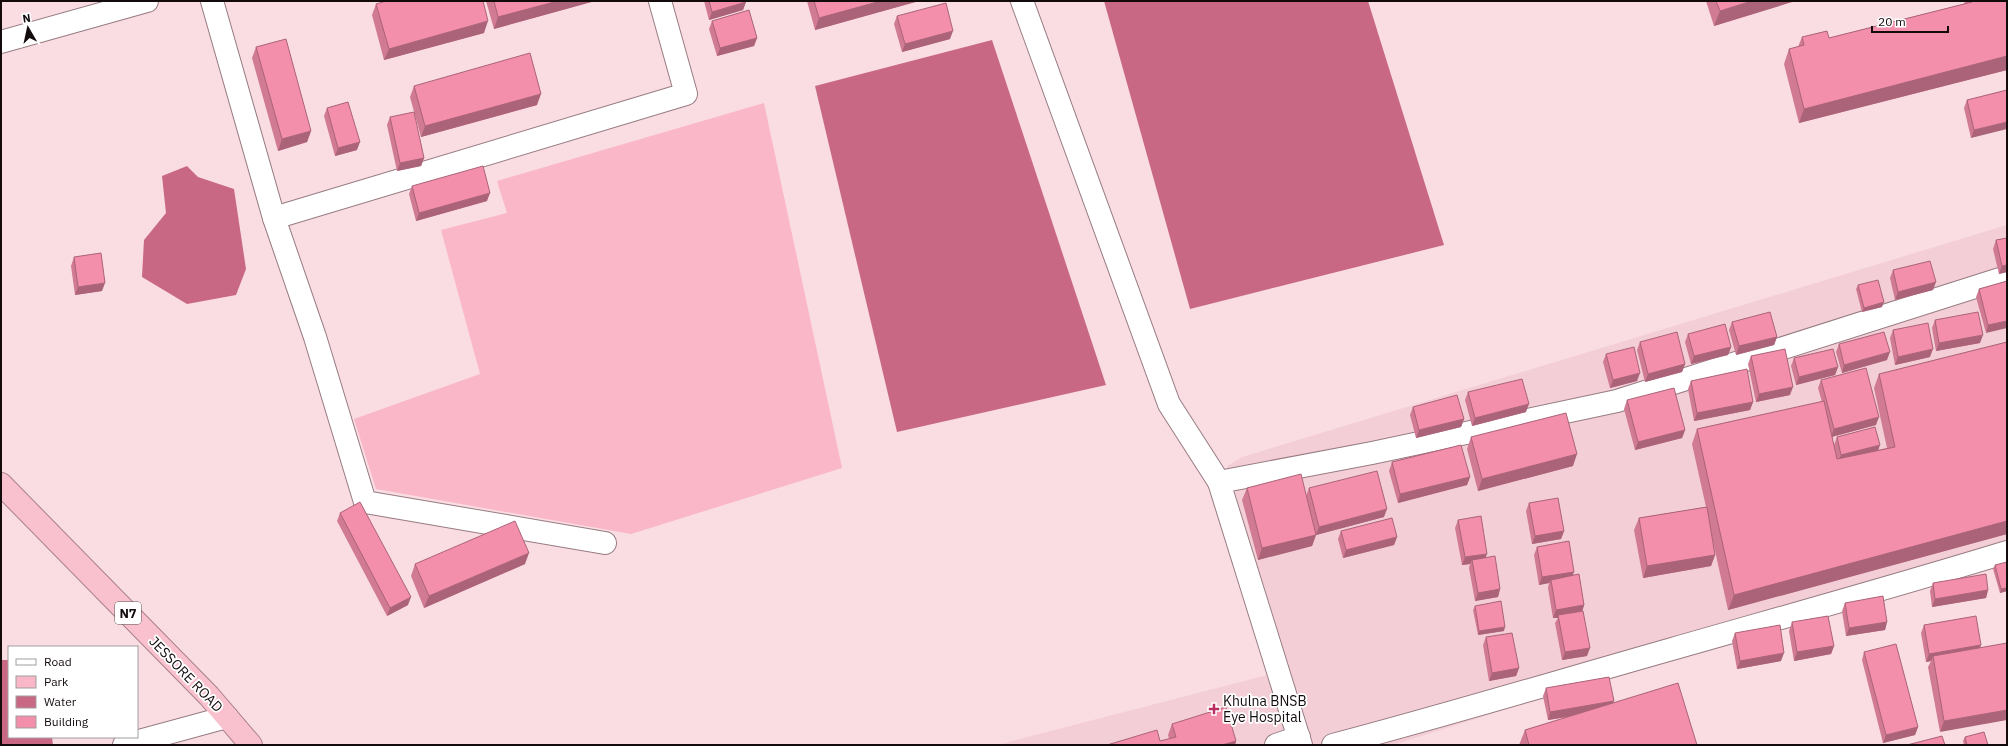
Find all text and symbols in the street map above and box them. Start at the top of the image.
north arrow [8,8,48,48]
scale bar [1872,8,1948,34]
text: N [21,11,31,26]
text: 20 m [1878,14,1906,29]
road number: N7 [115,602,141,624]
street label: JESSORE ROAD [145,632,227,716]
legend [8,646,138,738]
text: Road [44,654,72,669]
text: Park [44,674,69,689]
place label: Khulna BNSB Eye Hospital [1223,692,1307,726]
text: Water [44,694,77,709]
marker: Khulna BNSB Eye Hospital [1208,703,1220,715]
text: Building [44,714,89,729]

